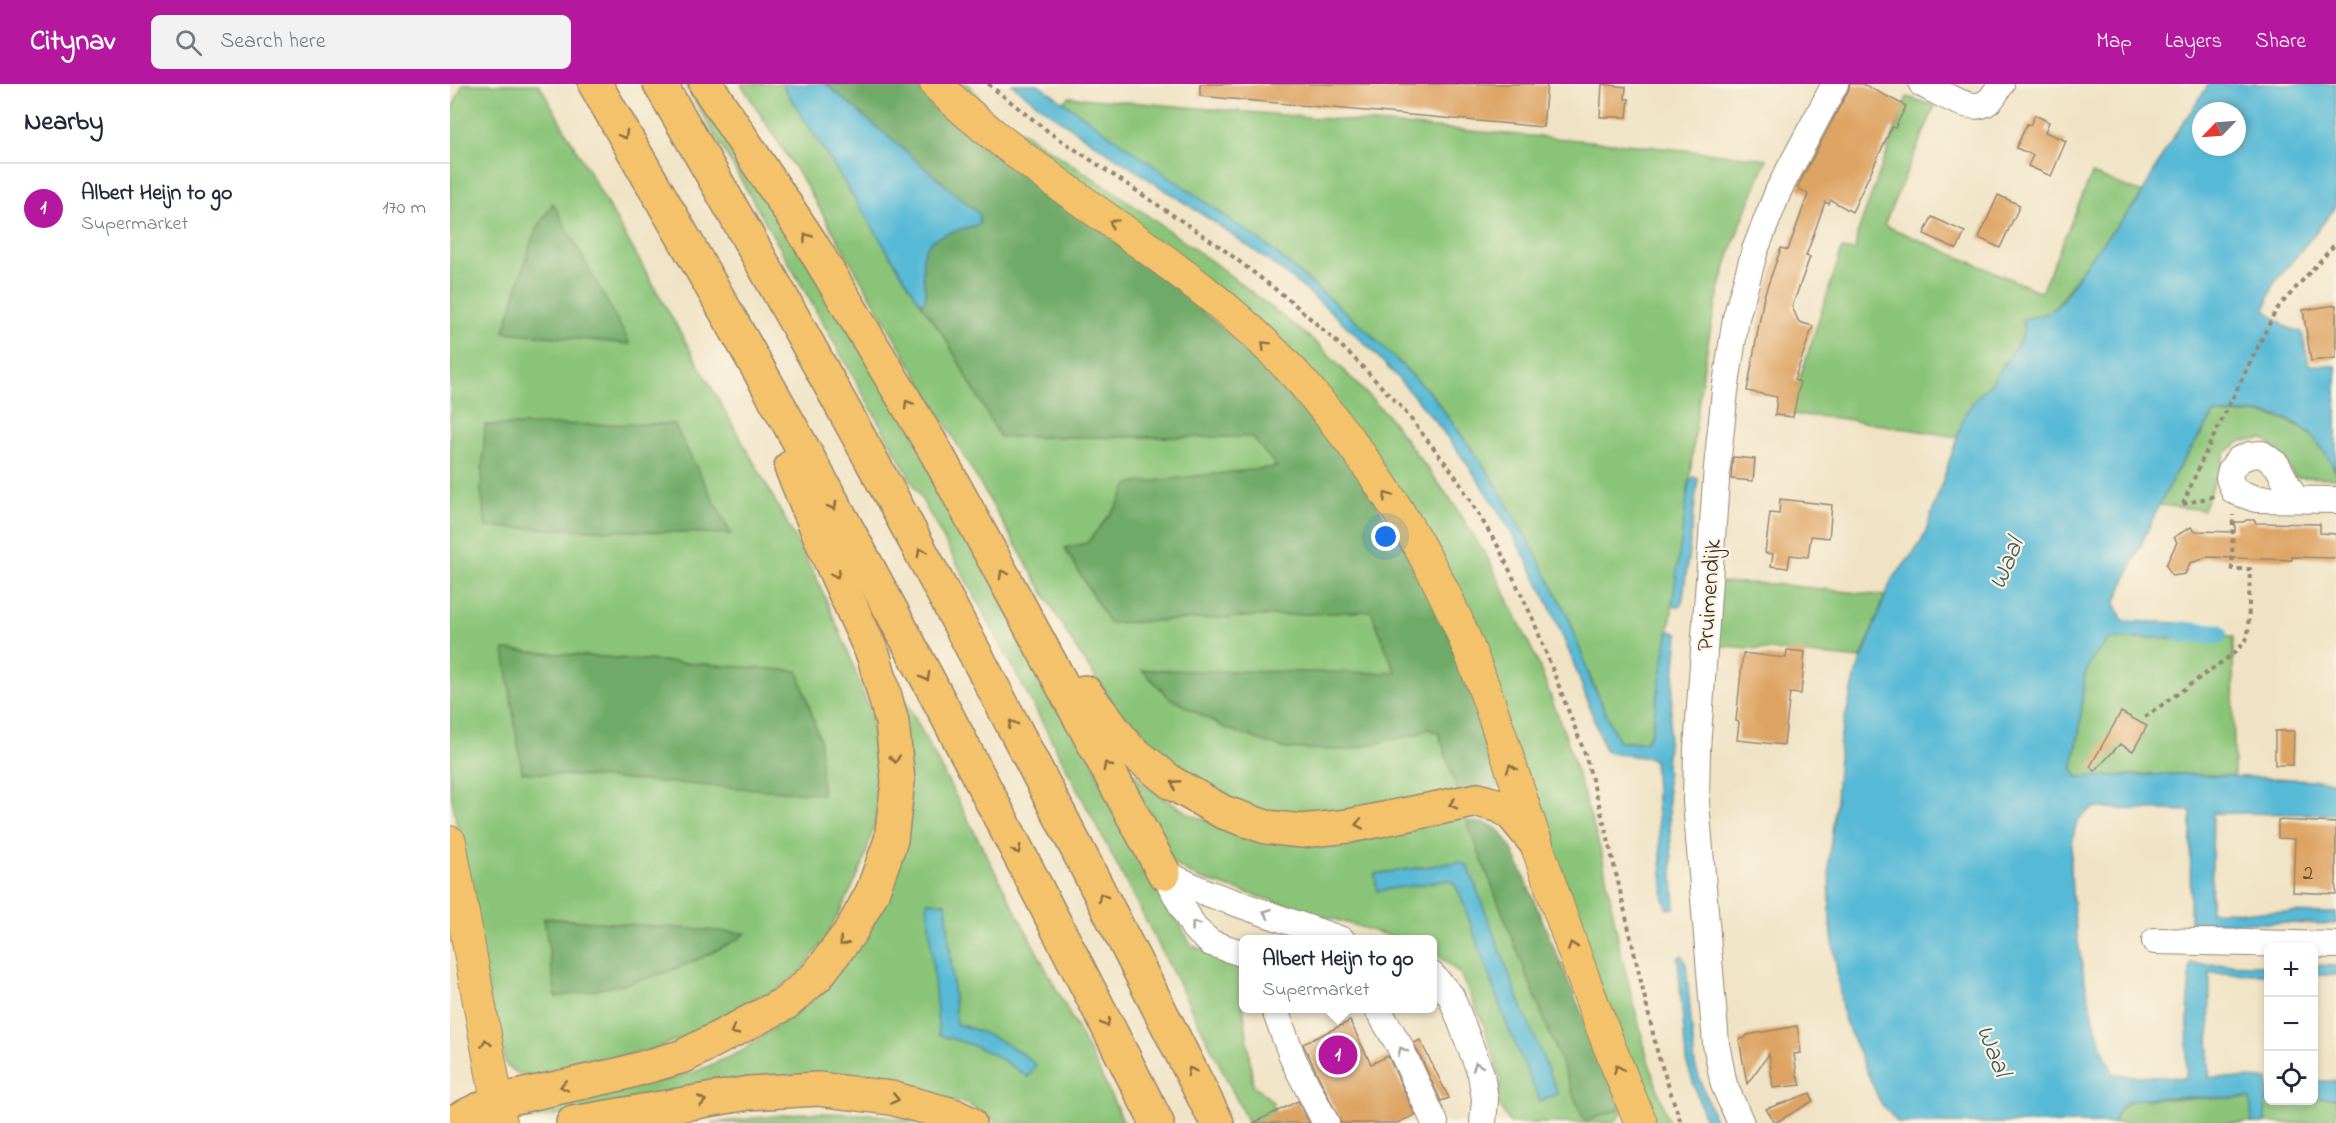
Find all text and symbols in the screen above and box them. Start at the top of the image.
search box [151,15,571,69]
text: Citynav [30,22,115,63]
icon: search [172,26,205,59]
text: Search here [220,26,326,58]
text: Map [2096,27,2132,57]
text: Layers [2165,27,2222,57]
text: Share [2255,27,2306,57]
north arrow [2192,102,2246,156]
text: Nearby [24,104,103,142]
one-way arrow [617,129,629,139]
text: Albert Heijn to go [81,178,232,210]
text: 1 [40,194,47,223]
text: 170 m [382,194,426,223]
text: Supermarket [81,210,188,239]
one-way arrow [1108,219,1119,230]
one-way arrow [803,233,814,244]
one-way arrow [1261,342,1272,353]
one-way arrow [903,400,915,410]
one-way arrow [1383,492,1394,503]
one-way arrow [826,500,837,510]
your location [1371,522,1400,551]
water label: Waal [1980,530,2037,596]
street label: Pruimendijk [1689,538,1732,652]
one-way arrow [917,548,928,558]
one-way arrow [829,568,841,579]
one-way arrow [999,570,1010,580]
one-way arrow [919,671,930,682]
one-way arrow [1008,720,1019,731]
one-way arrow [889,754,901,763]
one-way arrow [1103,762,1114,773]
one-way arrow [1506,763,1519,774]
one-way arrow [1170,780,1181,791]
one-way arrow [1448,797,1458,810]
one-way arrow [1354,817,1364,830]
one-way arrow [1010,844,1021,854]
house number: 2 [2303,859,2313,889]
one-way arrow [1098,892,1110,903]
one-way arrow [1262,908,1273,921]
one-way arrow [1191,921,1202,932]
one-way arrow [840,935,851,946]
popup [1239,935,1437,1013]
one-way arrow [1567,941,1579,952]
map controls [2264,943,2318,1105]
button: + [2264,943,2318,997]
text: Albert Heijn to go [1262,944,1414,976]
text: Supermarket [1262,976,1370,1005]
button: − [2264,997,2318,1051]
one-way arrow [1099,1017,1111,1028]
water label: Waal [1965,1020,2021,1085]
one-way arrow [730,1024,740,1035]
pin: 1 [1318,1032,1358,1078]
one-way arrow [480,1039,493,1049]
one-way arrow [1397,1046,1409,1057]
button: locate [2264,1051,2318,1105]
one-way arrow [1472,1061,1485,1071]
one-way arrow [1613,1064,1625,1075]
one-way arrow [1186,1066,1198,1077]
one-way arrow [559,1079,569,1092]
one-way arrow [890,1092,900,1105]
one-way arrow [696,1095,706,1108]

